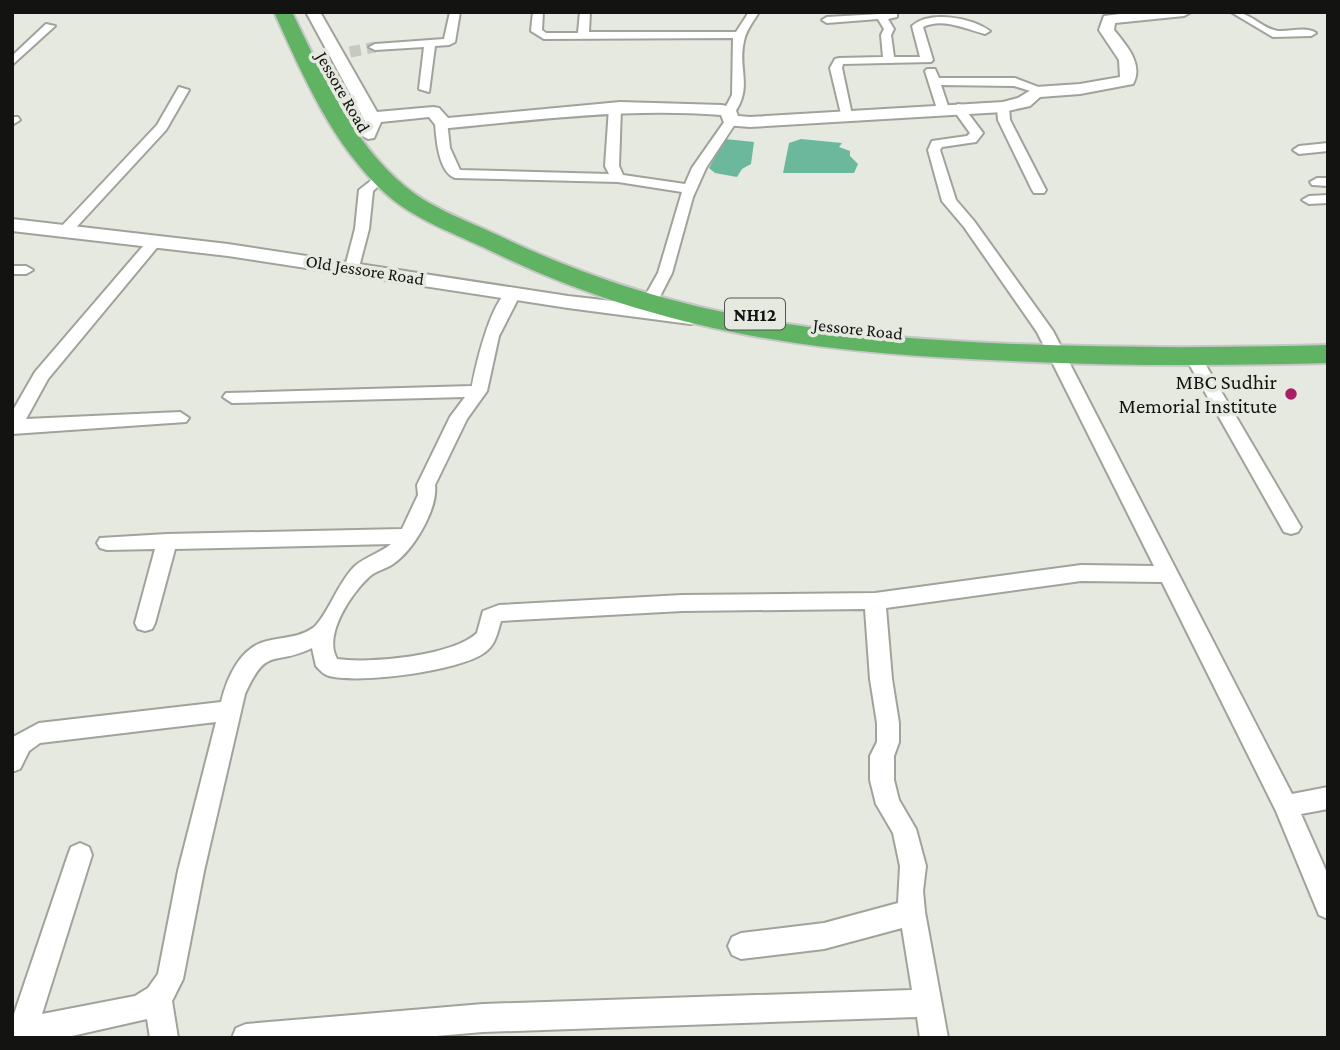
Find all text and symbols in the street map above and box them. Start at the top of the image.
street label: Jessore Road [311,46,374,136]
street label: Old Jessore Road [304,251,426,289]
road number: NH12 [725,298,785,330]
street label: Jessore Road [810,314,904,344]
place label: MBC Sudhir Memorial Institute [1118,370,1278,418]
marker: MBC Sudhir Memorial Institute [1283,386,1299,402]

